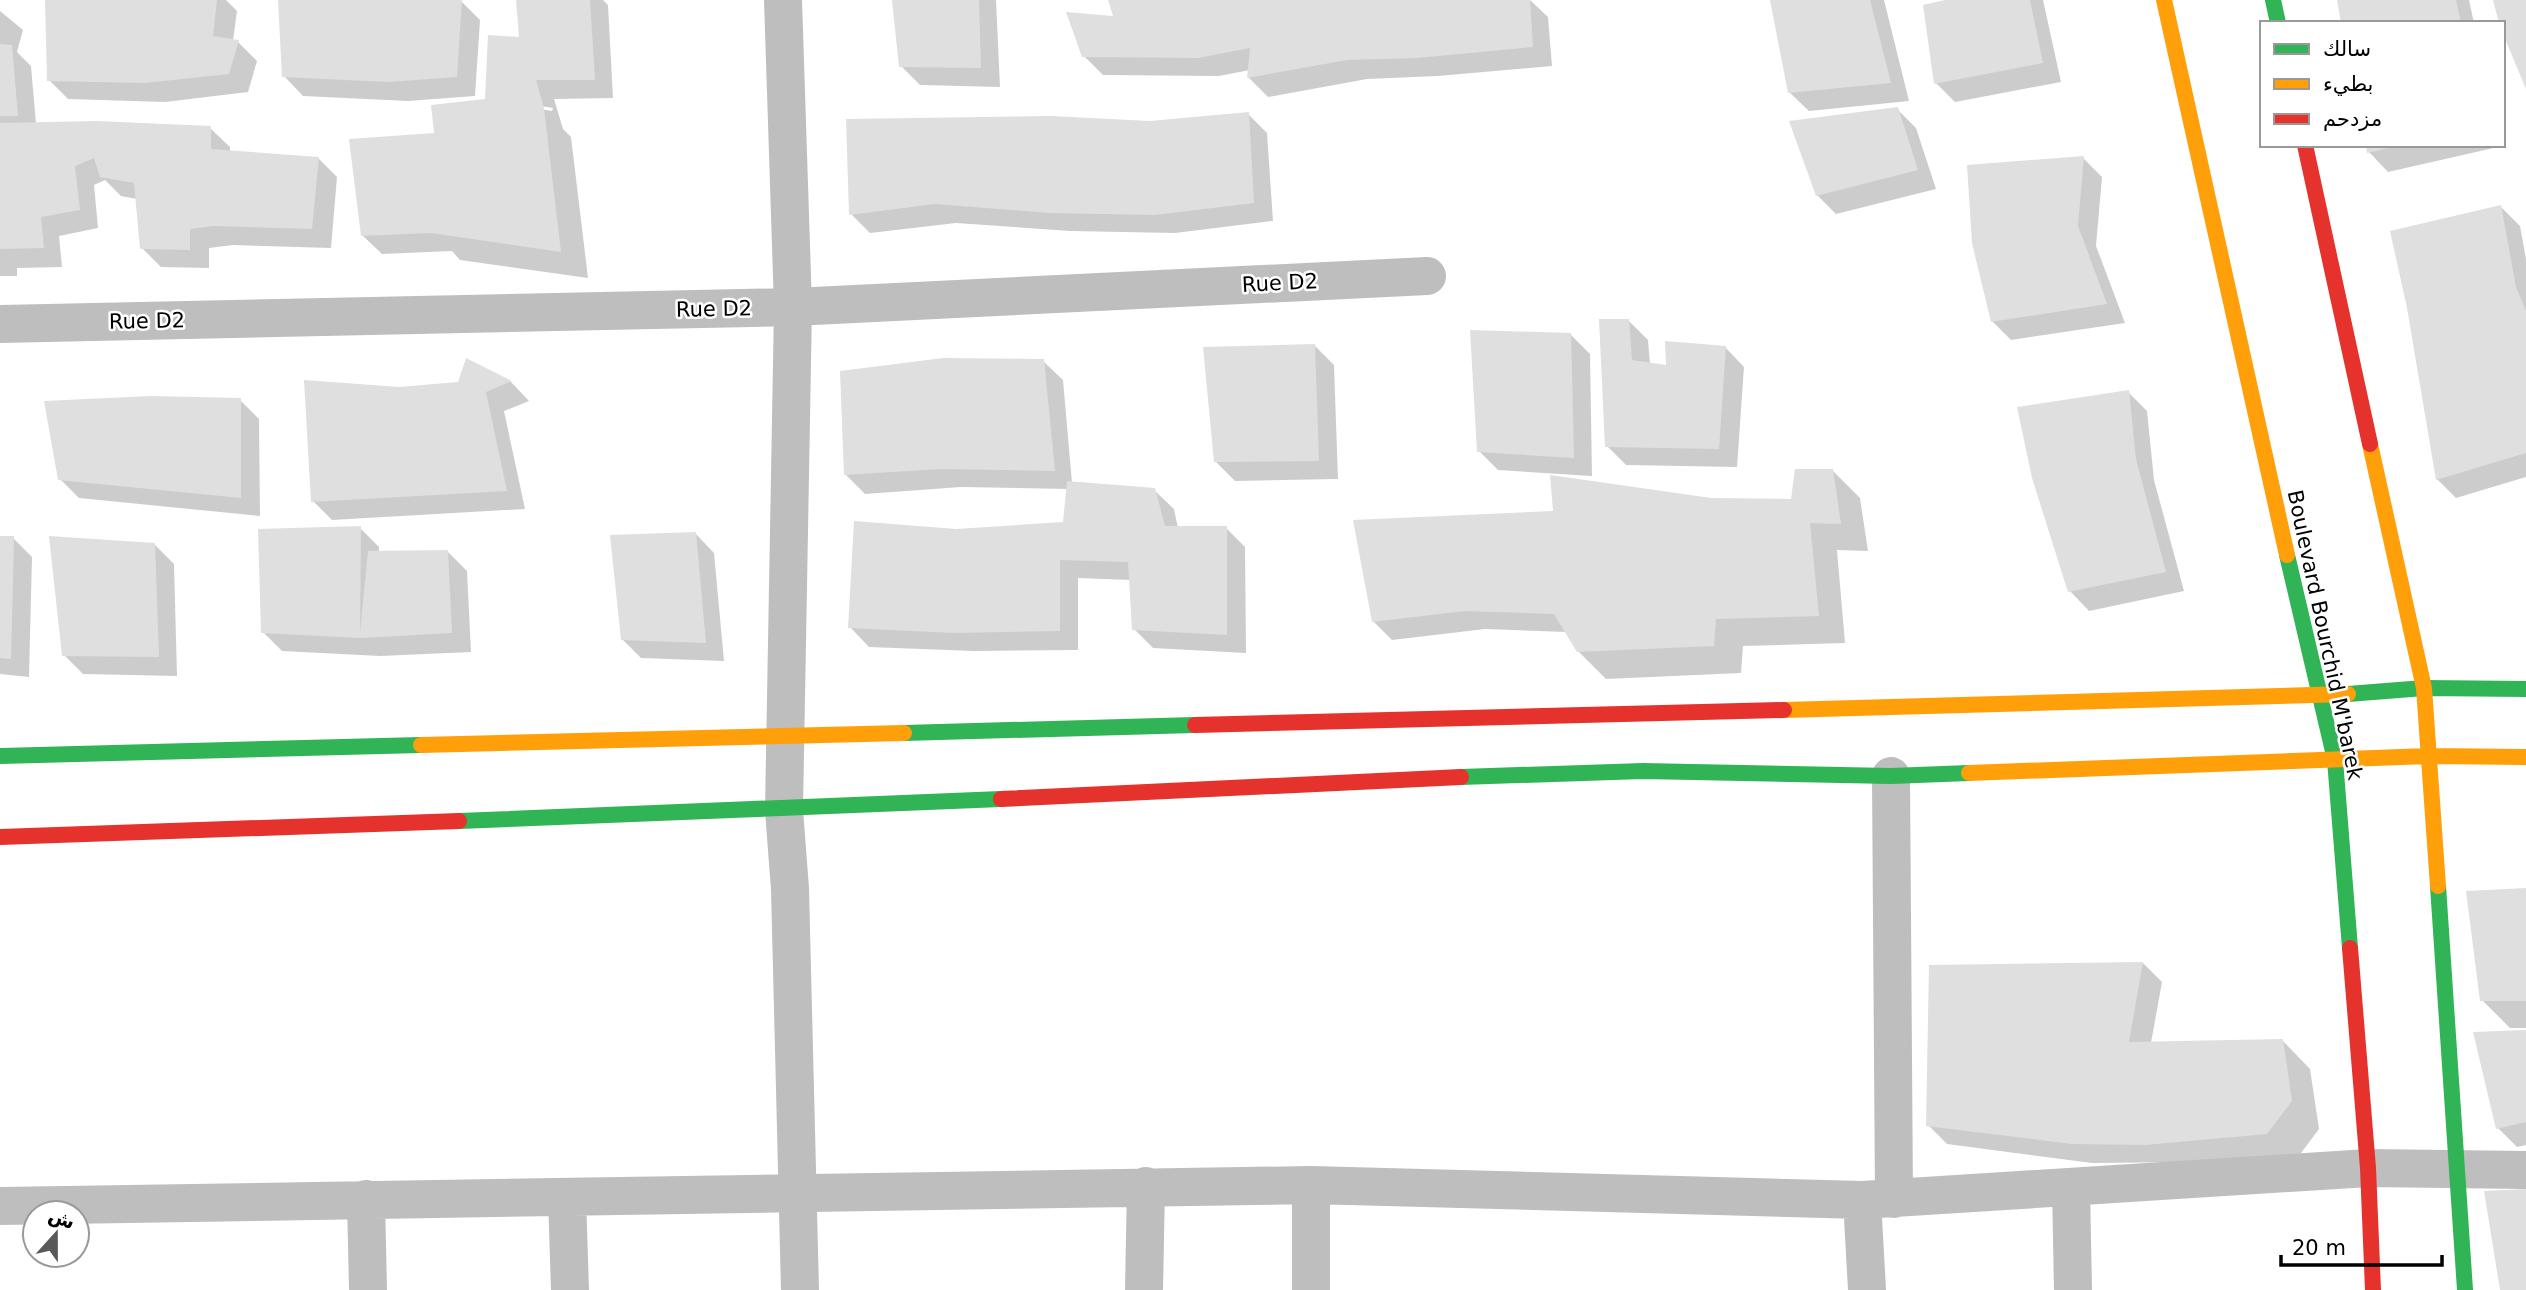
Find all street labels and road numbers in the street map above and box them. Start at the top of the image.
street label: Rue D2 [1241,269,1319,297]
street label: Rue D2 [676,296,752,322]
street label: Rue D2 [109,308,185,334]
street label: Boulevard Bourchid M'barek [2283,488,2368,783]

